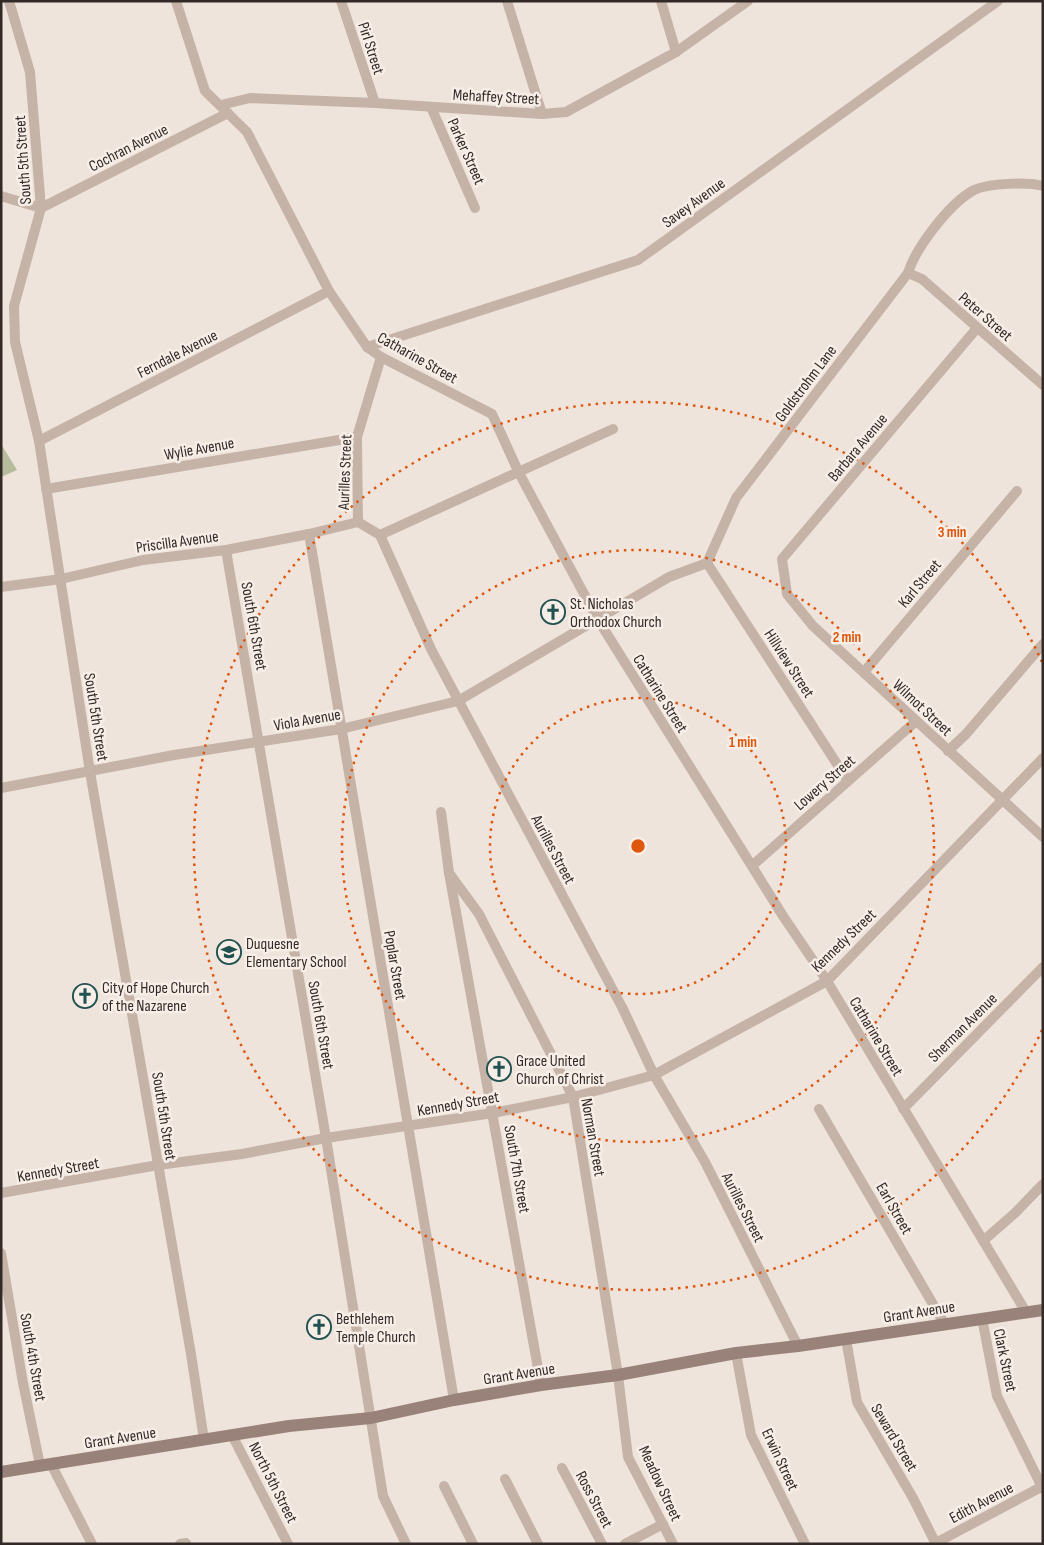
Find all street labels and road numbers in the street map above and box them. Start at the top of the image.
street label: Pirl Street [353,20,388,77]
street label: Mehaffey Street [452,86,540,109]
street label: South 5th Street [11,115,36,205]
street label: Parker Street [443,116,489,188]
street label: Cochran Avenue [86,120,172,176]
street label: Savey Avenue [659,174,729,232]
street label: Peter Street [954,289,1016,346]
street label: Ferndale Avenue [134,326,221,383]
street label: Catharine Street [374,329,461,388]
street label: Goldstrohm Lane [771,342,841,426]
street label: Barbara Avenue [824,410,892,486]
street label: Wylie Avenue [163,434,236,465]
street label: Aurilles Street [335,434,356,511]
street label: Priscilla Avenue [135,527,220,558]
street label: Karl Street [894,556,946,612]
street label: South 6th Street [236,581,271,672]
street label: Hillview Street [760,626,818,702]
street label: Catharine Street [628,651,691,737]
street label: South 5th Street [79,672,112,763]
street label: Wilmot Street [888,676,956,741]
street label: Viola Avenue [272,705,342,736]
street label: Lowery Street [790,751,860,815]
street label: Aurilles Street [526,811,579,888]
street label: Kennedy Street [808,905,880,977]
street label: Poplar Street [379,929,410,1002]
street label: South 6th Street [303,980,338,1071]
street label: Sherman Avenue [925,990,1001,1066]
street label: Catharine Street [845,994,907,1080]
street label: South 5th Street [147,1071,180,1162]
street label: Kennedy Street [416,1088,501,1121]
street label: Norman Street [576,1097,609,1178]
street label: South 7th Street [499,1124,534,1215]
street label: Kennedy Street [16,1154,101,1187]
street label: Aurilles Street [717,1169,768,1246]
street label: Earl Street [871,1180,916,1238]
street label: Grant Avenue [882,1297,956,1327]
street label: South 4th Street [15,1312,50,1403]
street label: Clark Street [989,1327,1020,1394]
street label: Grant Avenue [482,1359,556,1389]
street label: Seward Street [866,1401,921,1475]
street label: Grant Avenue [83,1423,157,1453]
street label: Erwin Street [757,1425,802,1494]
street label: North 5th Street [244,1439,301,1526]
street label: Meadow Street [634,1443,685,1524]
street label: Ross Street [571,1468,617,1531]
street label: Edith Avenue [947,1479,1017,1528]

